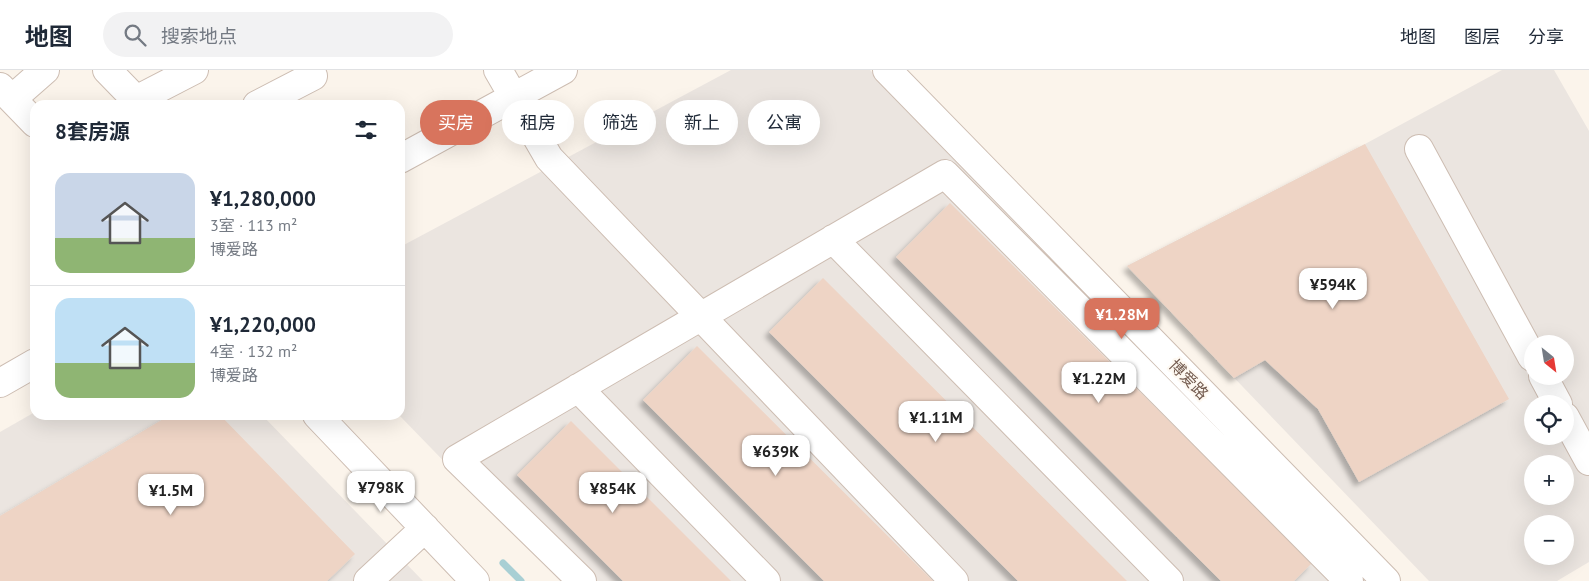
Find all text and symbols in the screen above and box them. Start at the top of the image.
search box [103,12,453,57]
text: 地图 [25,21,73,52]
icon: search [121,21,149,49]
text: 搜索地点 [161,24,237,48]
text: 地图 [1400,25,1436,48]
text: 图层 [1464,25,1500,48]
text: 分享 [1528,25,1564,48]
chip: 买房 [420,100,492,145]
chip: 租房 [502,100,574,145]
chip: 筛选 [584,100,656,145]
chip: 新上 [666,100,738,145]
chip: 公寓 [748,100,820,145]
icon: filters [352,116,380,144]
text: 8套房源 [55,118,130,145]
text: ¥1,280,000 [210,185,316,212]
icon: home [95,193,155,253]
text: 3室 · 113 m² [210,215,297,235]
text: 博爱路 [210,239,258,259]
pin: ¥594K [1298,268,1368,310]
text: ¥594K [1310,274,1356,294]
pin: ¥1.28M [1081,298,1163,340]
text: ¥1.28M [1095,304,1149,324]
text: ¥1,220,000 [210,311,316,338]
icon: home [95,318,155,378]
north arrow [1524,335,1574,385]
map controls [1524,335,1574,565]
text: 4室 · 132 m² [210,341,297,361]
street label: 博爱路 [1165,355,1213,403]
pin: ¥1.22M [1058,362,1140,404]
text: 博爱路 [210,365,258,385]
text: ¥1.22M [1072,368,1126,388]
button: locate [1524,395,1574,445]
pin: ¥1.11M [895,400,977,443]
text: ¥1.11M [909,407,963,427]
pin: ¥639K [741,434,811,477]
text: ¥639K [753,441,799,461]
button: + [1524,455,1574,505]
pin: ¥798K [346,470,416,513]
pin: ¥854K [578,472,648,514]
pin: ¥1.5M [136,474,206,516]
text: ¥798K [358,477,404,497]
text: ¥854K [590,478,636,498]
text: ¥1.5M [149,480,193,500]
button: − [1524,515,1574,565]

